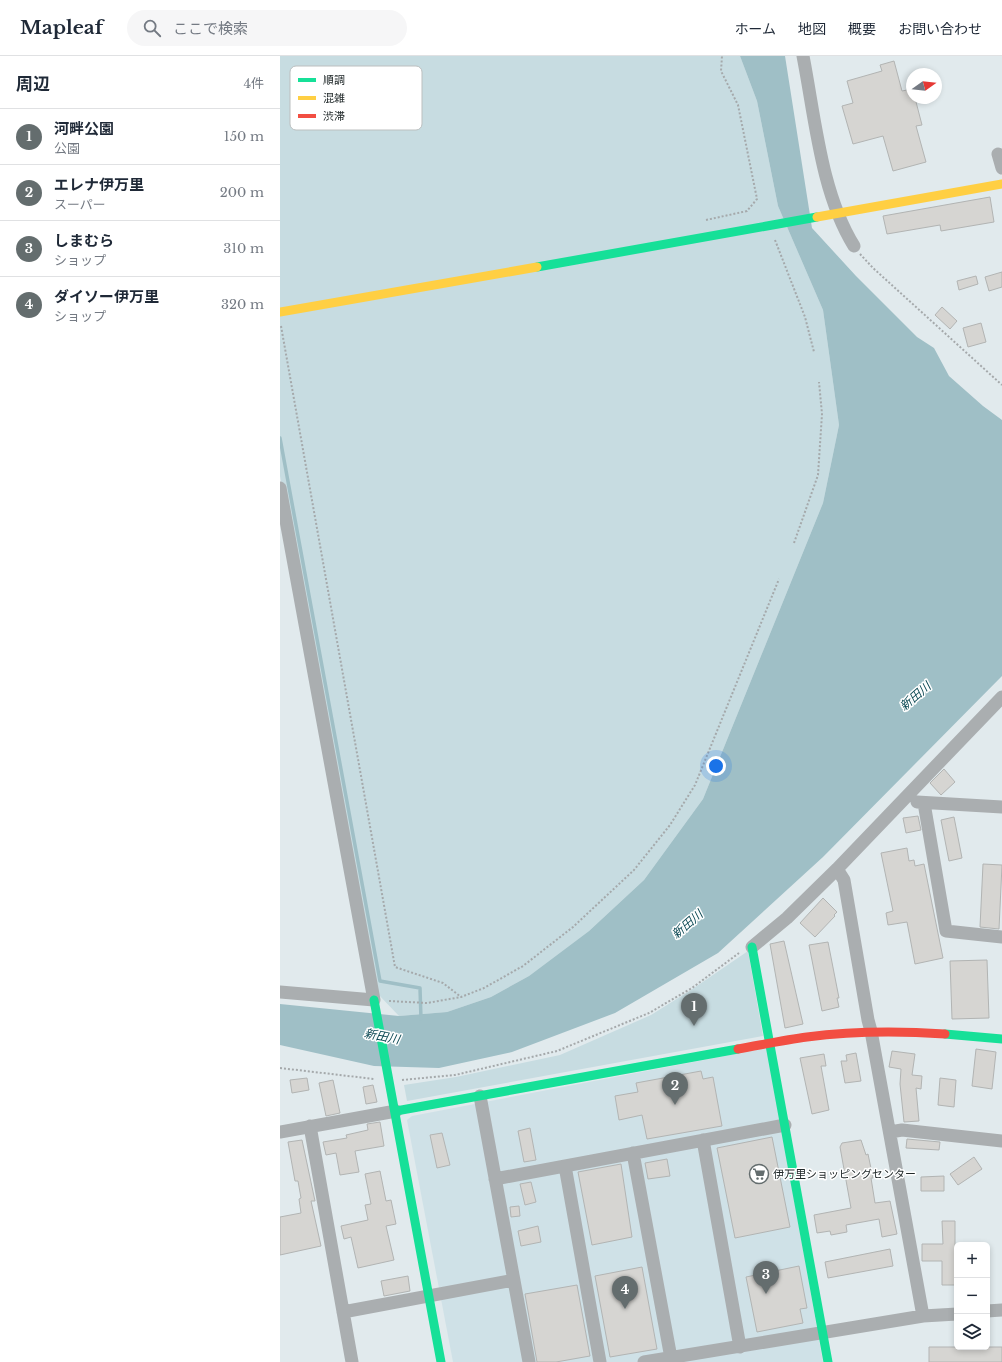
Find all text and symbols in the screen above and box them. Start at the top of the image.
search box [127,10,407,46]
text: Mapleaf [20,16,103,39]
icon: search [141,17,163,39]
text: ここで検索 [173,19,248,38]
text: ホーム [734,20,776,38]
text: 地図 [798,20,826,38]
text: 概要 [848,20,876,38]
text: お問い合わせ [898,20,982,38]
legend [290,66,422,130]
north arrow [906,68,942,104]
text: 順調 [323,73,345,87]
text: 周辺 [16,74,50,95]
text: 4件 [243,75,264,92]
text: 混雑 [323,91,345,105]
text: 渋滞 [323,109,345,123]
text: 河畔公園 [54,119,114,138]
text: 1 [26,128,32,145]
text: 150 m [224,128,264,145]
text: 公園 [54,140,80,157]
text: エレナ伊万里 [54,175,144,194]
text: 2 [25,184,33,201]
text: 200 m [220,184,264,201]
text: スーパー [54,196,106,213]
text: しまむら [54,231,114,250]
text: 3 [25,240,33,257]
text: 310 m [223,240,264,257]
text: ショップ [54,252,106,269]
text: ダイソー伊万里 [54,287,159,306]
text: 4 [25,296,33,313]
text: 320 m [221,296,264,313]
text: ショップ [54,308,106,325]
water label: 新田川 [896,677,935,713]
your location [706,756,726,776]
water label: 新田川 [668,905,707,941]
pin: 1 [681,993,707,1026]
water label: 新田川 [363,1025,403,1047]
pin: 2 [662,1072,688,1105]
supermarket icon: 伊万里ショッピングセンター [748,1163,770,1185]
place label: 伊万里ショッピングセンター [773,1167,916,1181]
map controls [954,1242,990,1350]
button: + [954,1242,990,1278]
pin: 3 [753,1261,779,1294]
pin: 4 [612,1276,638,1309]
button: − [954,1278,990,1314]
button: layers [954,1314,990,1350]

